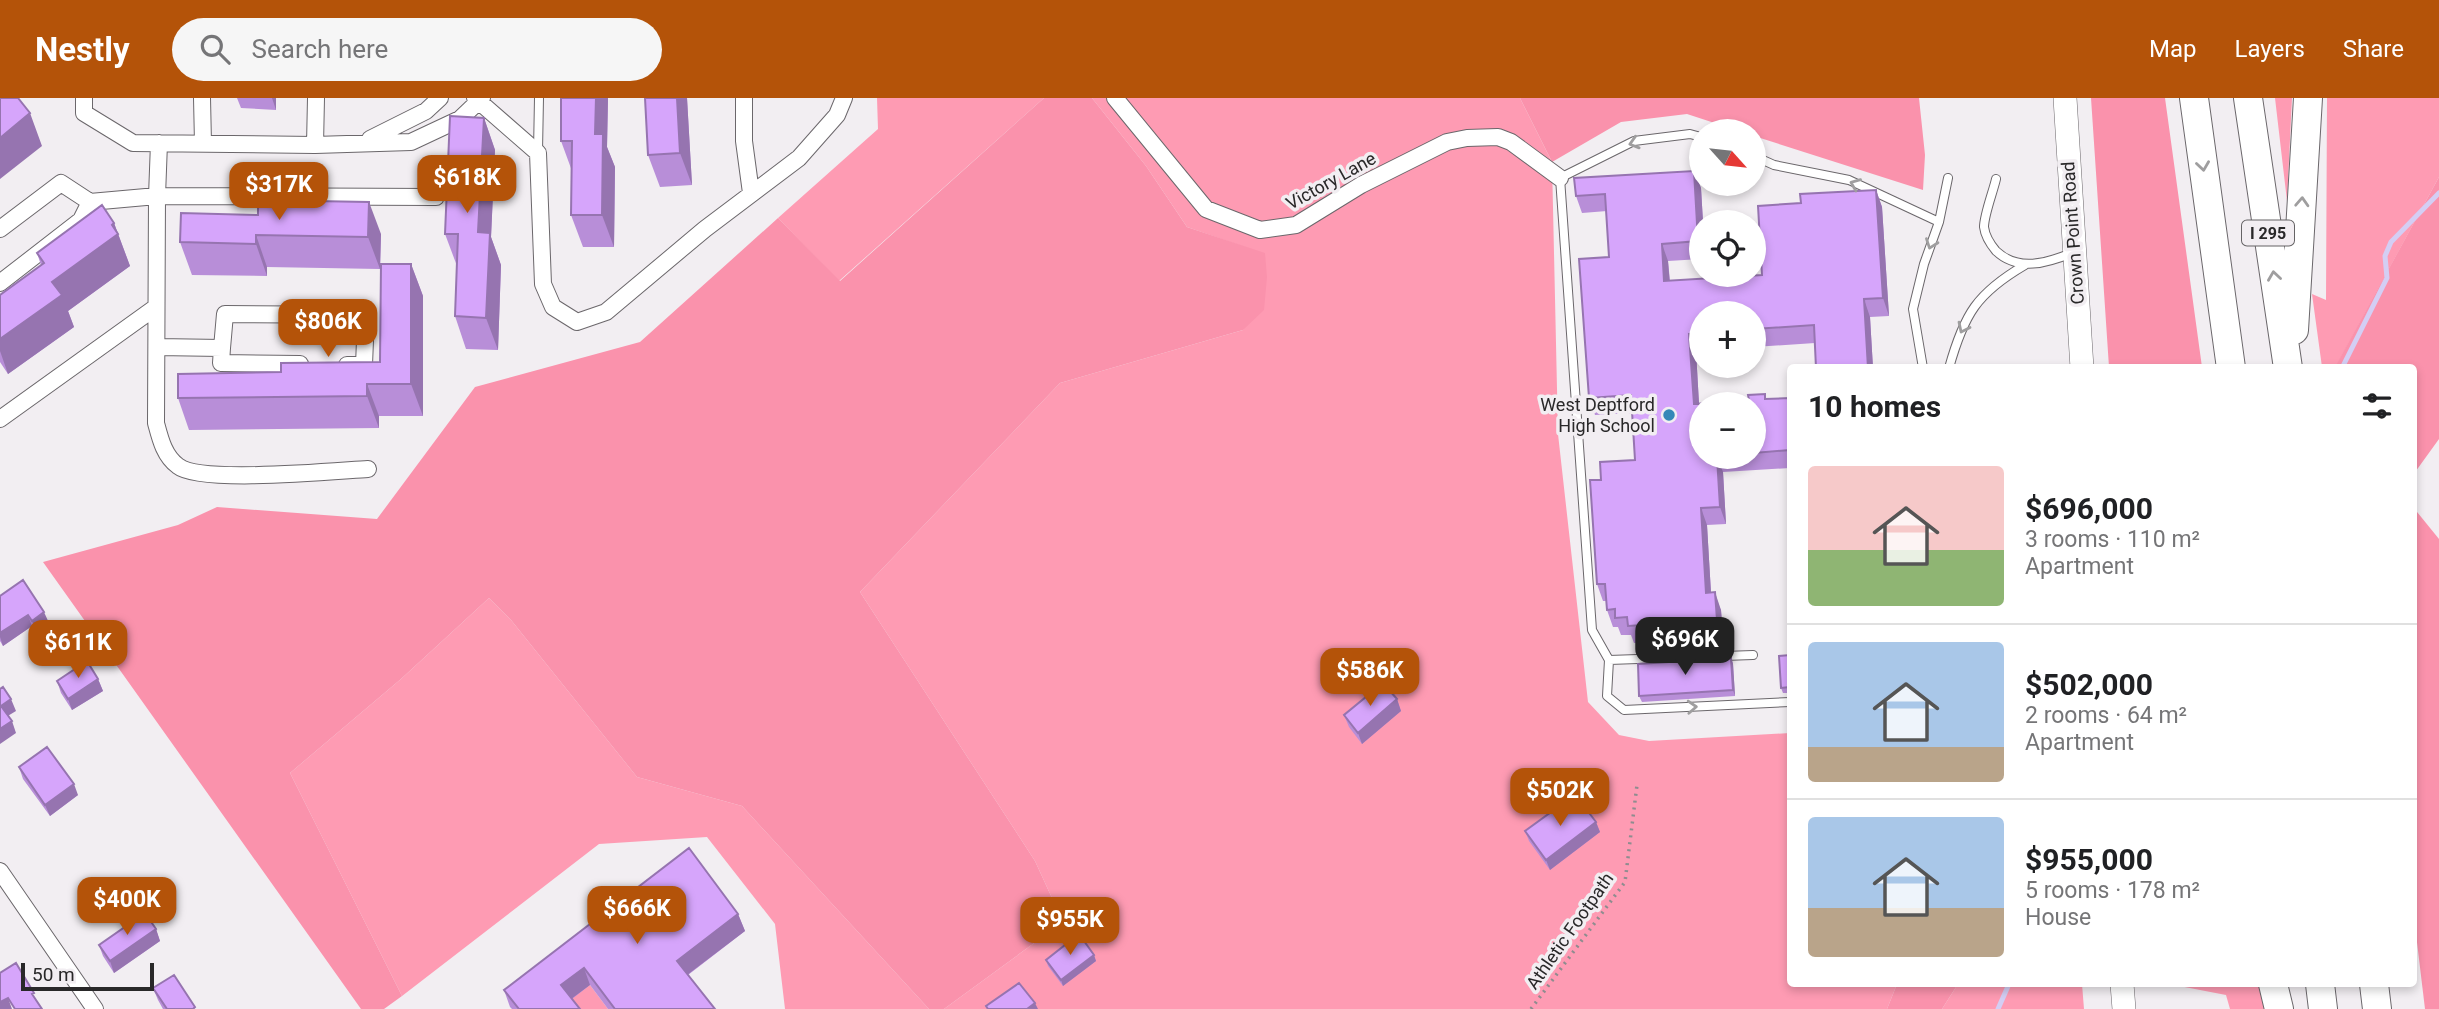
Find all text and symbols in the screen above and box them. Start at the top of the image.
search box [172,18,662,81]
text: Nestly [35,30,130,69]
icon: search [196,30,234,68]
text: Search here [252,34,388,64]
text: Map [2149,35,2197,63]
text: Layers [2235,35,2305,63]
text: Share [2343,35,2404,63]
north arrow [1689,119,1766,196]
map controls [1689,119,1766,469]
one-way arrow [1629,135,1641,150]
street label: Victory Lane [1282,147,1379,214]
pin: $618K [418,156,516,215]
one-way arrow [2195,160,2210,172]
street label: Crown Point Road [2057,161,2088,305]
pin: $317K [230,162,328,222]
text: $618K [433,164,501,191]
text: $317K [245,171,313,198]
one-way arrow [1850,178,1862,192]
one-way arrow [2294,196,2309,207]
button: locate [1689,210,1766,287]
road number: I 295 [2242,220,2294,246]
one-way arrow [1926,237,1940,249]
one-way arrow [2267,270,2282,282]
pin: $806K [279,300,377,359]
button: + [1689,301,1766,378]
text: $806K [294,308,362,335]
one-way arrow [1957,321,1971,333]
icon: filters [2358,387,2396,425]
text: 10 homes [1808,389,1941,424]
button: − [1689,392,1766,469]
place label: West Deptford High School [1540,394,1655,436]
marker: West Deptford High School [1661,407,1677,423]
text: $696,000 [2025,491,2153,526]
icon: home [1864,494,1948,578]
text: 3 rooms · 110 m² [2025,526,2200,553]
text: Apartment [2025,553,2134,580]
pin: $696K [1636,618,1734,677]
pin: $611K [29,620,127,680]
text: $696K [1651,626,1719,653]
text: $611K [44,629,112,656]
pin: $586K [1321,648,1419,708]
text: $586K [1336,657,1404,684]
text: $502,000 [2025,667,2153,702]
icon: home [1864,670,1948,754]
one-way arrow [1687,699,1698,714]
text: 2 rooms · 64 m² [2025,702,2187,729]
text: Apartment [2025,729,2134,756]
pin: $502K [1511,768,1609,828]
text: $502K [1526,777,1594,804]
text: $955,000 [2025,842,2153,877]
icon: home [1864,845,1948,929]
street label: Athletic Footpath [1522,868,1618,993]
text: 5 rooms · 178 m² [2025,877,2200,904]
pin: $400K [78,878,176,937]
text: $400K [93,886,161,913]
pin: $666K [588,886,686,946]
text: $666K [603,895,671,922]
pin: $955K [1021,898,1119,957]
text: House [2025,904,2091,931]
text: $955K [1036,906,1104,933]
scale bar [21,960,154,992]
text: 50 m [32,963,75,986]

